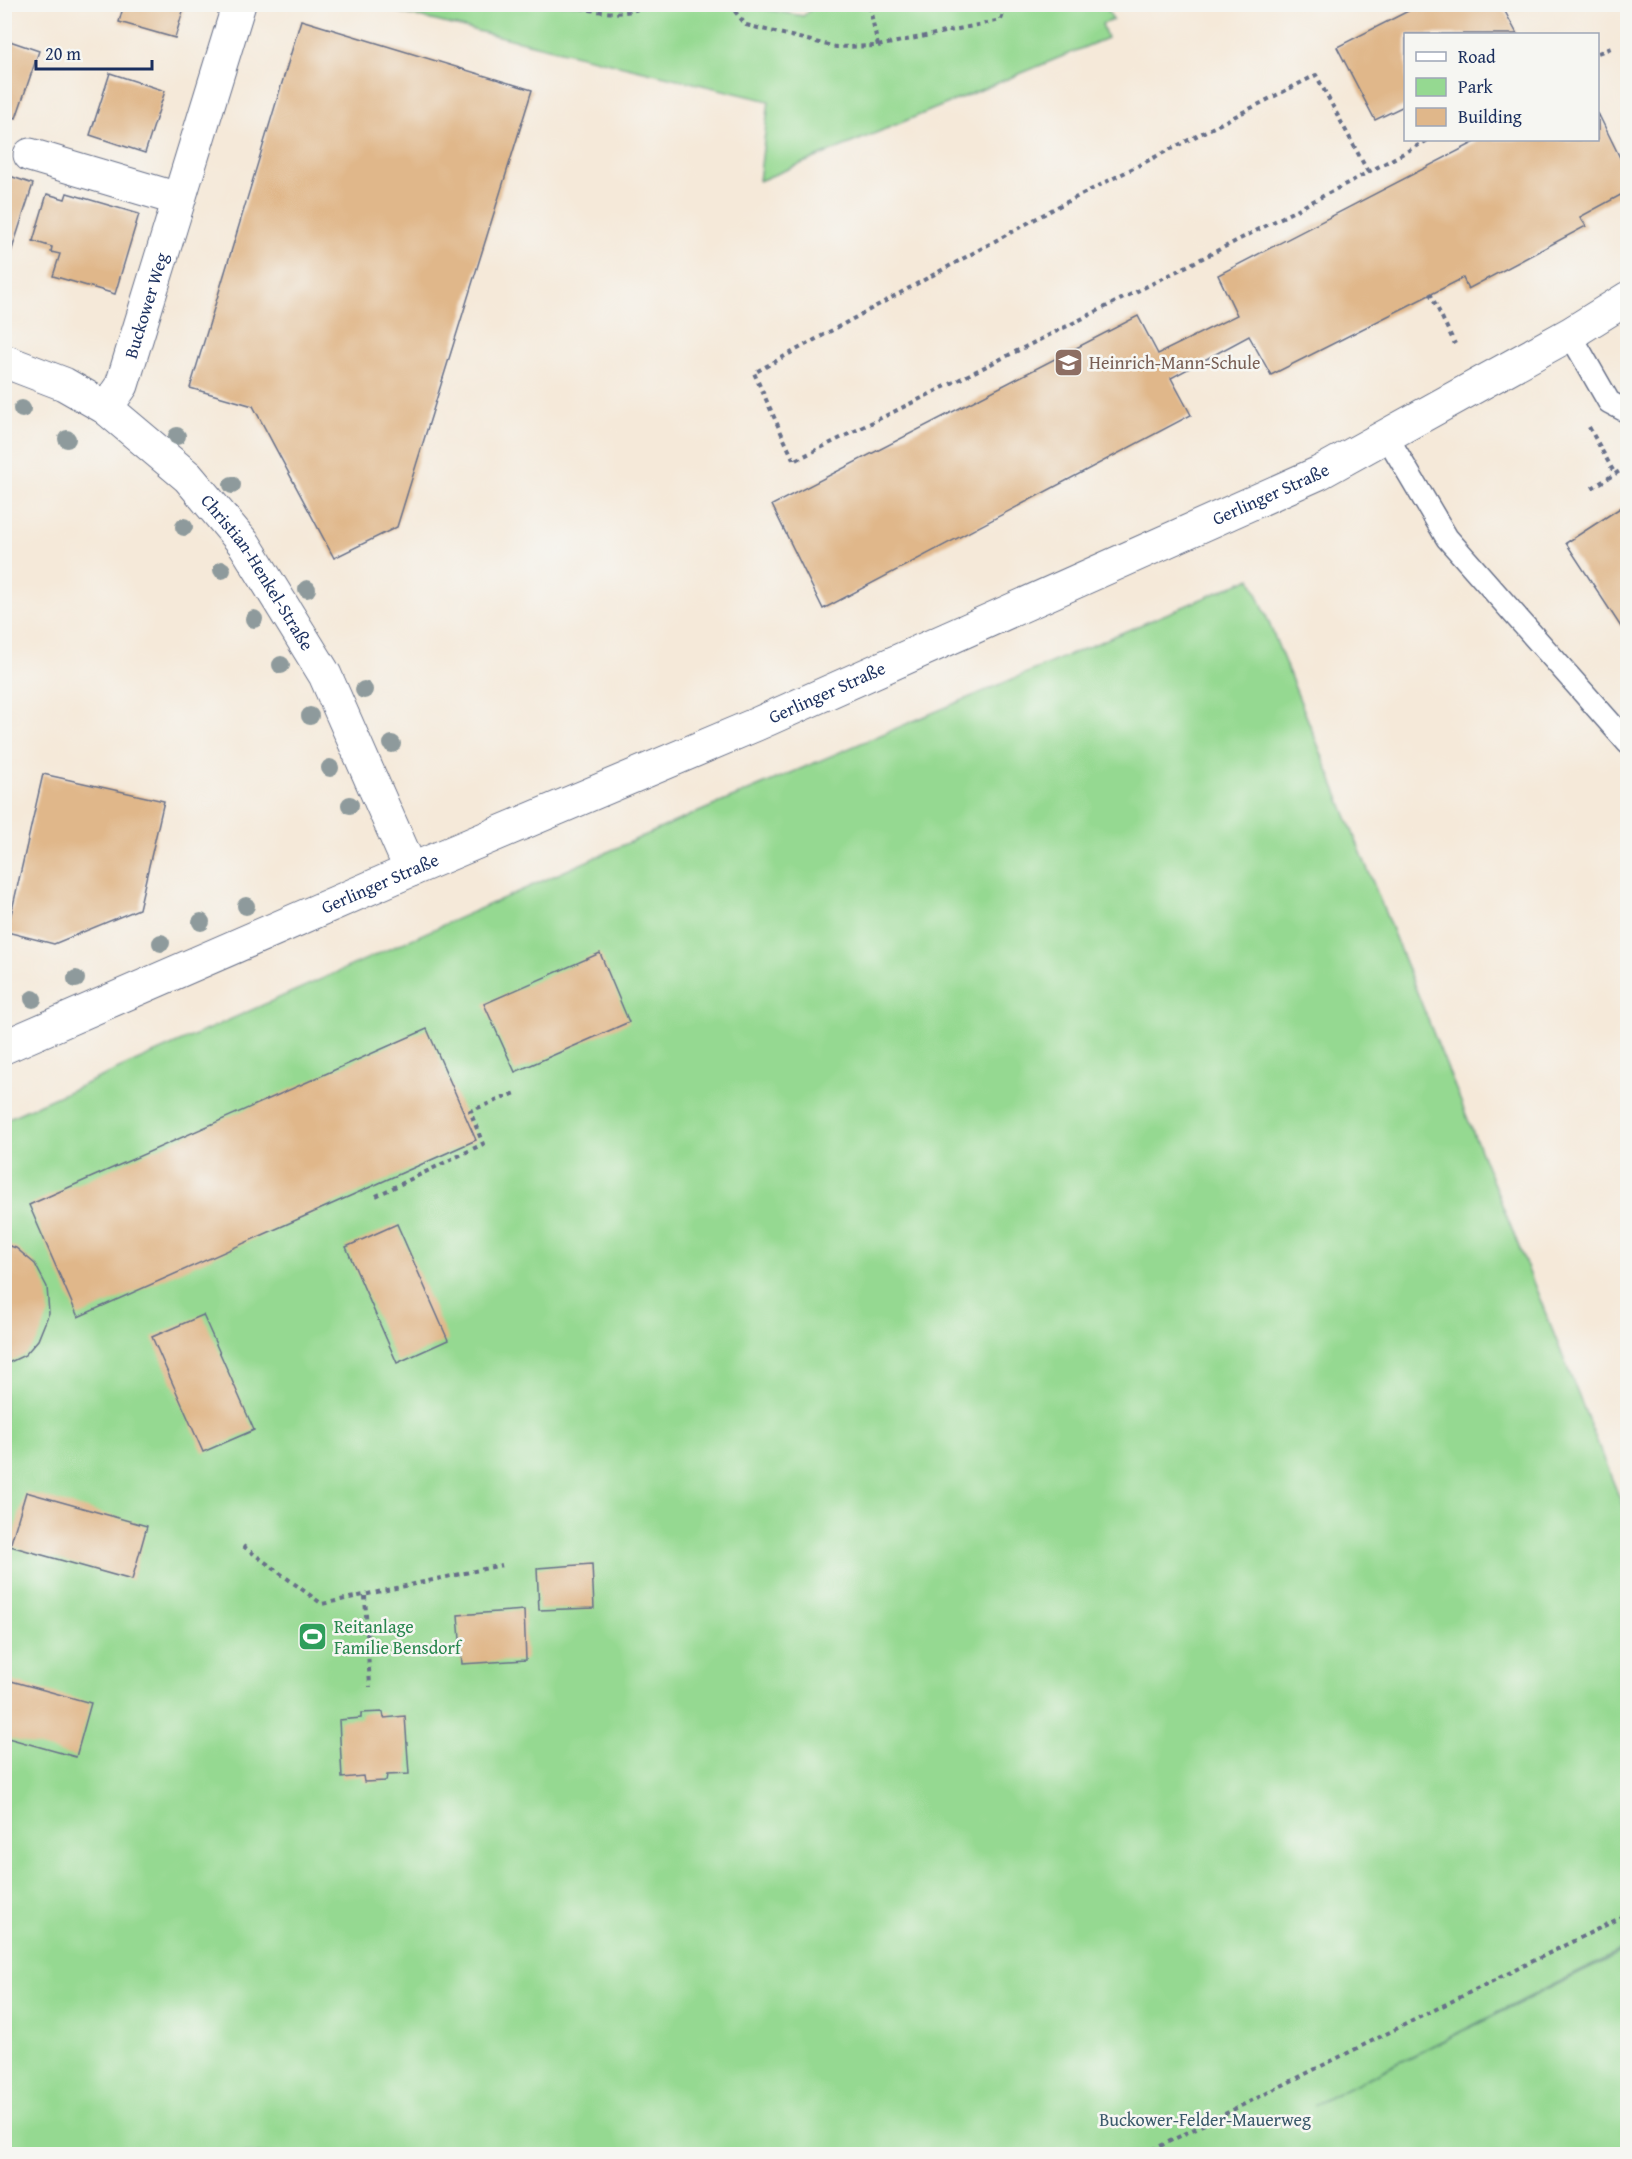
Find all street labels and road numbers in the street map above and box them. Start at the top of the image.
street label: Buckower Weg [117,249,175,362]
street label: Gerlinger Straße [1208,456,1334,532]
street label: Christian-Henkel-Straße [195,488,321,656]
street label: Gerlinger Straße [764,654,890,730]
street label: Gerlinger Straße [317,846,443,920]

